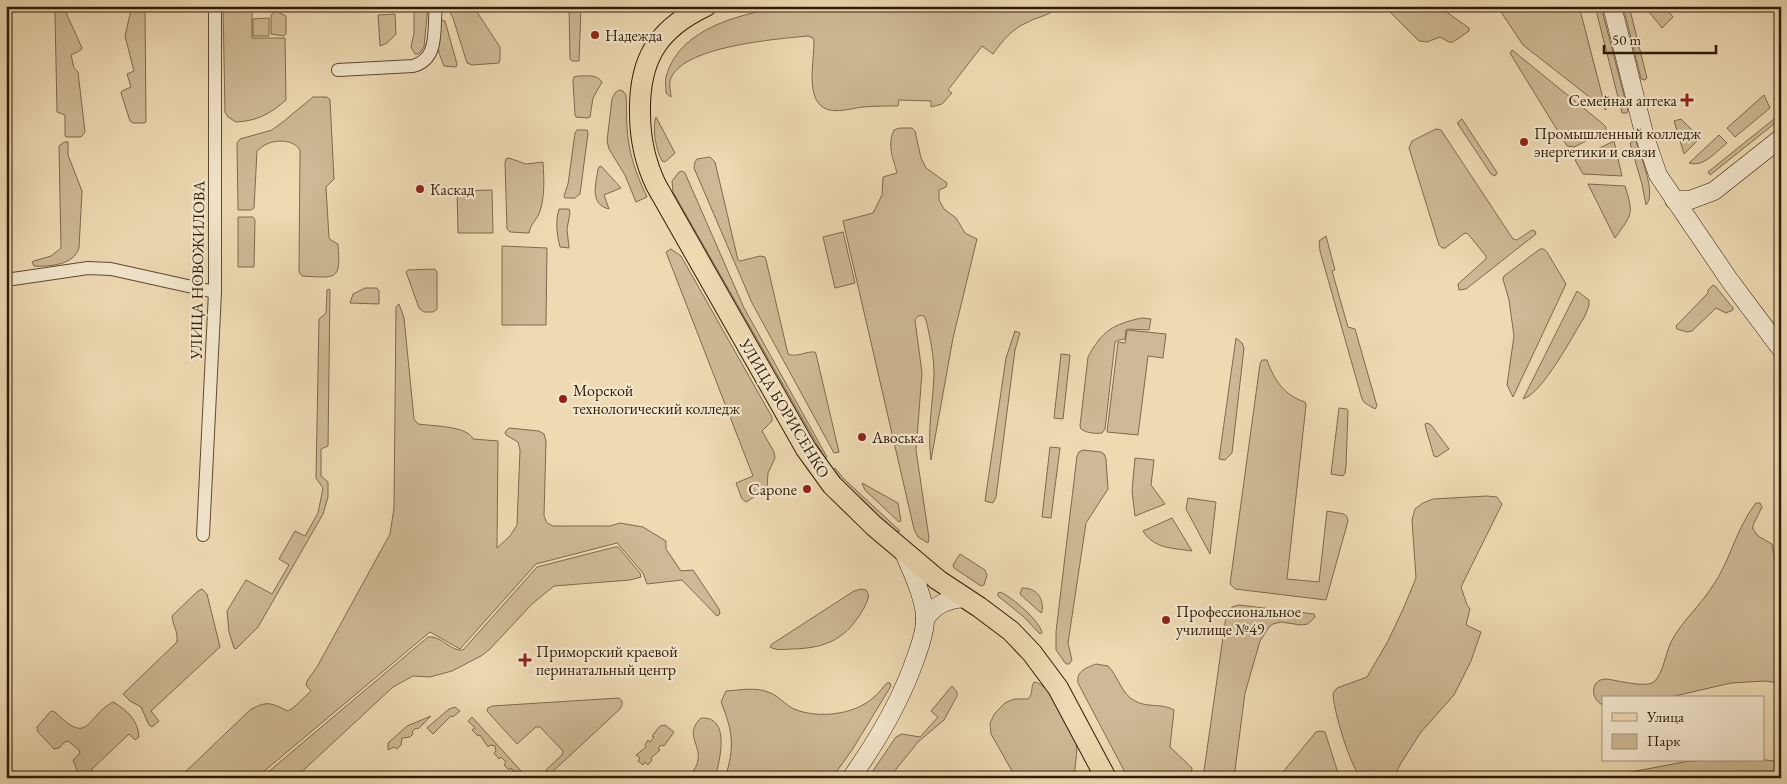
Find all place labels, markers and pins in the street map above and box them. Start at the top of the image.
place label: Надежда [605,25,663,46]
marker: Надежда [589,29,601,41]
place label: Семейная аптека [1569,90,1678,111]
marker: Семейная аптека [1681,94,1693,106]
place label: Промышленный колледж энергетики и связи [1534,123,1701,162]
marker: Промышленный колледж энергетики и связи [1518,136,1530,148]
place label: Каскад [430,179,475,200]
marker: Каскад [414,183,426,195]
place label: Морской технологический колледж [573,380,740,419]
marker: Морской технологический колледж [557,393,569,405]
place label: Авоська [871,427,925,448]
marker: Авоська [856,431,868,443]
place label: Capone [748,479,797,500]
marker: Capone [801,483,813,495]
place label: Профессиональное училище №49 [1176,601,1301,640]
marker: Профессиональное училище №49 [1160,614,1172,626]
place label: Приморский краевой перинатальный центр [536,641,678,680]
marker: Приморский краевой перинатальный центр [518,653,532,667]

